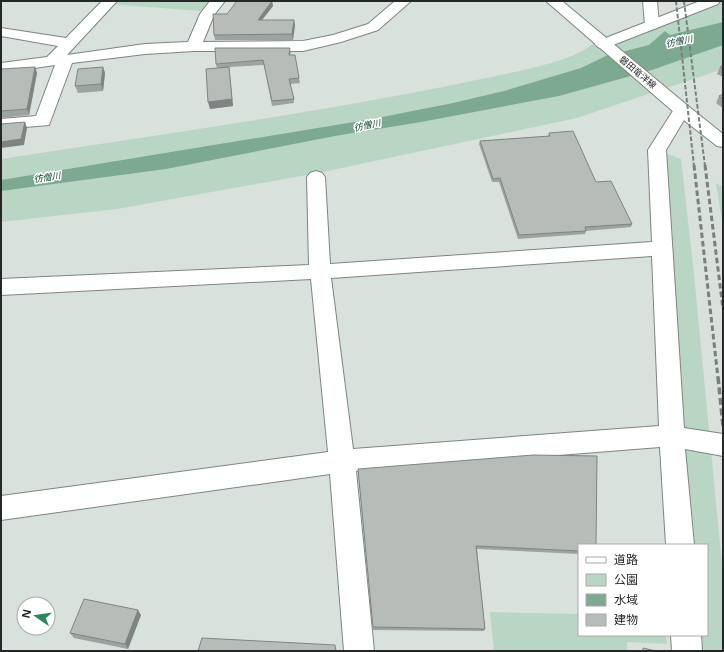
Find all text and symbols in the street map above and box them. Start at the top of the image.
water label: 彷僧川 [664,32,695,50]
street label: 磐田竜洋線 [617,53,660,92]
water label: 彷僧川 [352,116,383,134]
water label: 彷僧川 [33,168,62,186]
legend [578,544,708,636]
text: 道路 [614,551,638,568]
text: 公園 [614,571,638,588]
text: 水域 [614,591,638,608]
north arrow [16,596,56,636]
text: N [17,608,34,620]
text: 建物 [614,611,638,628]

